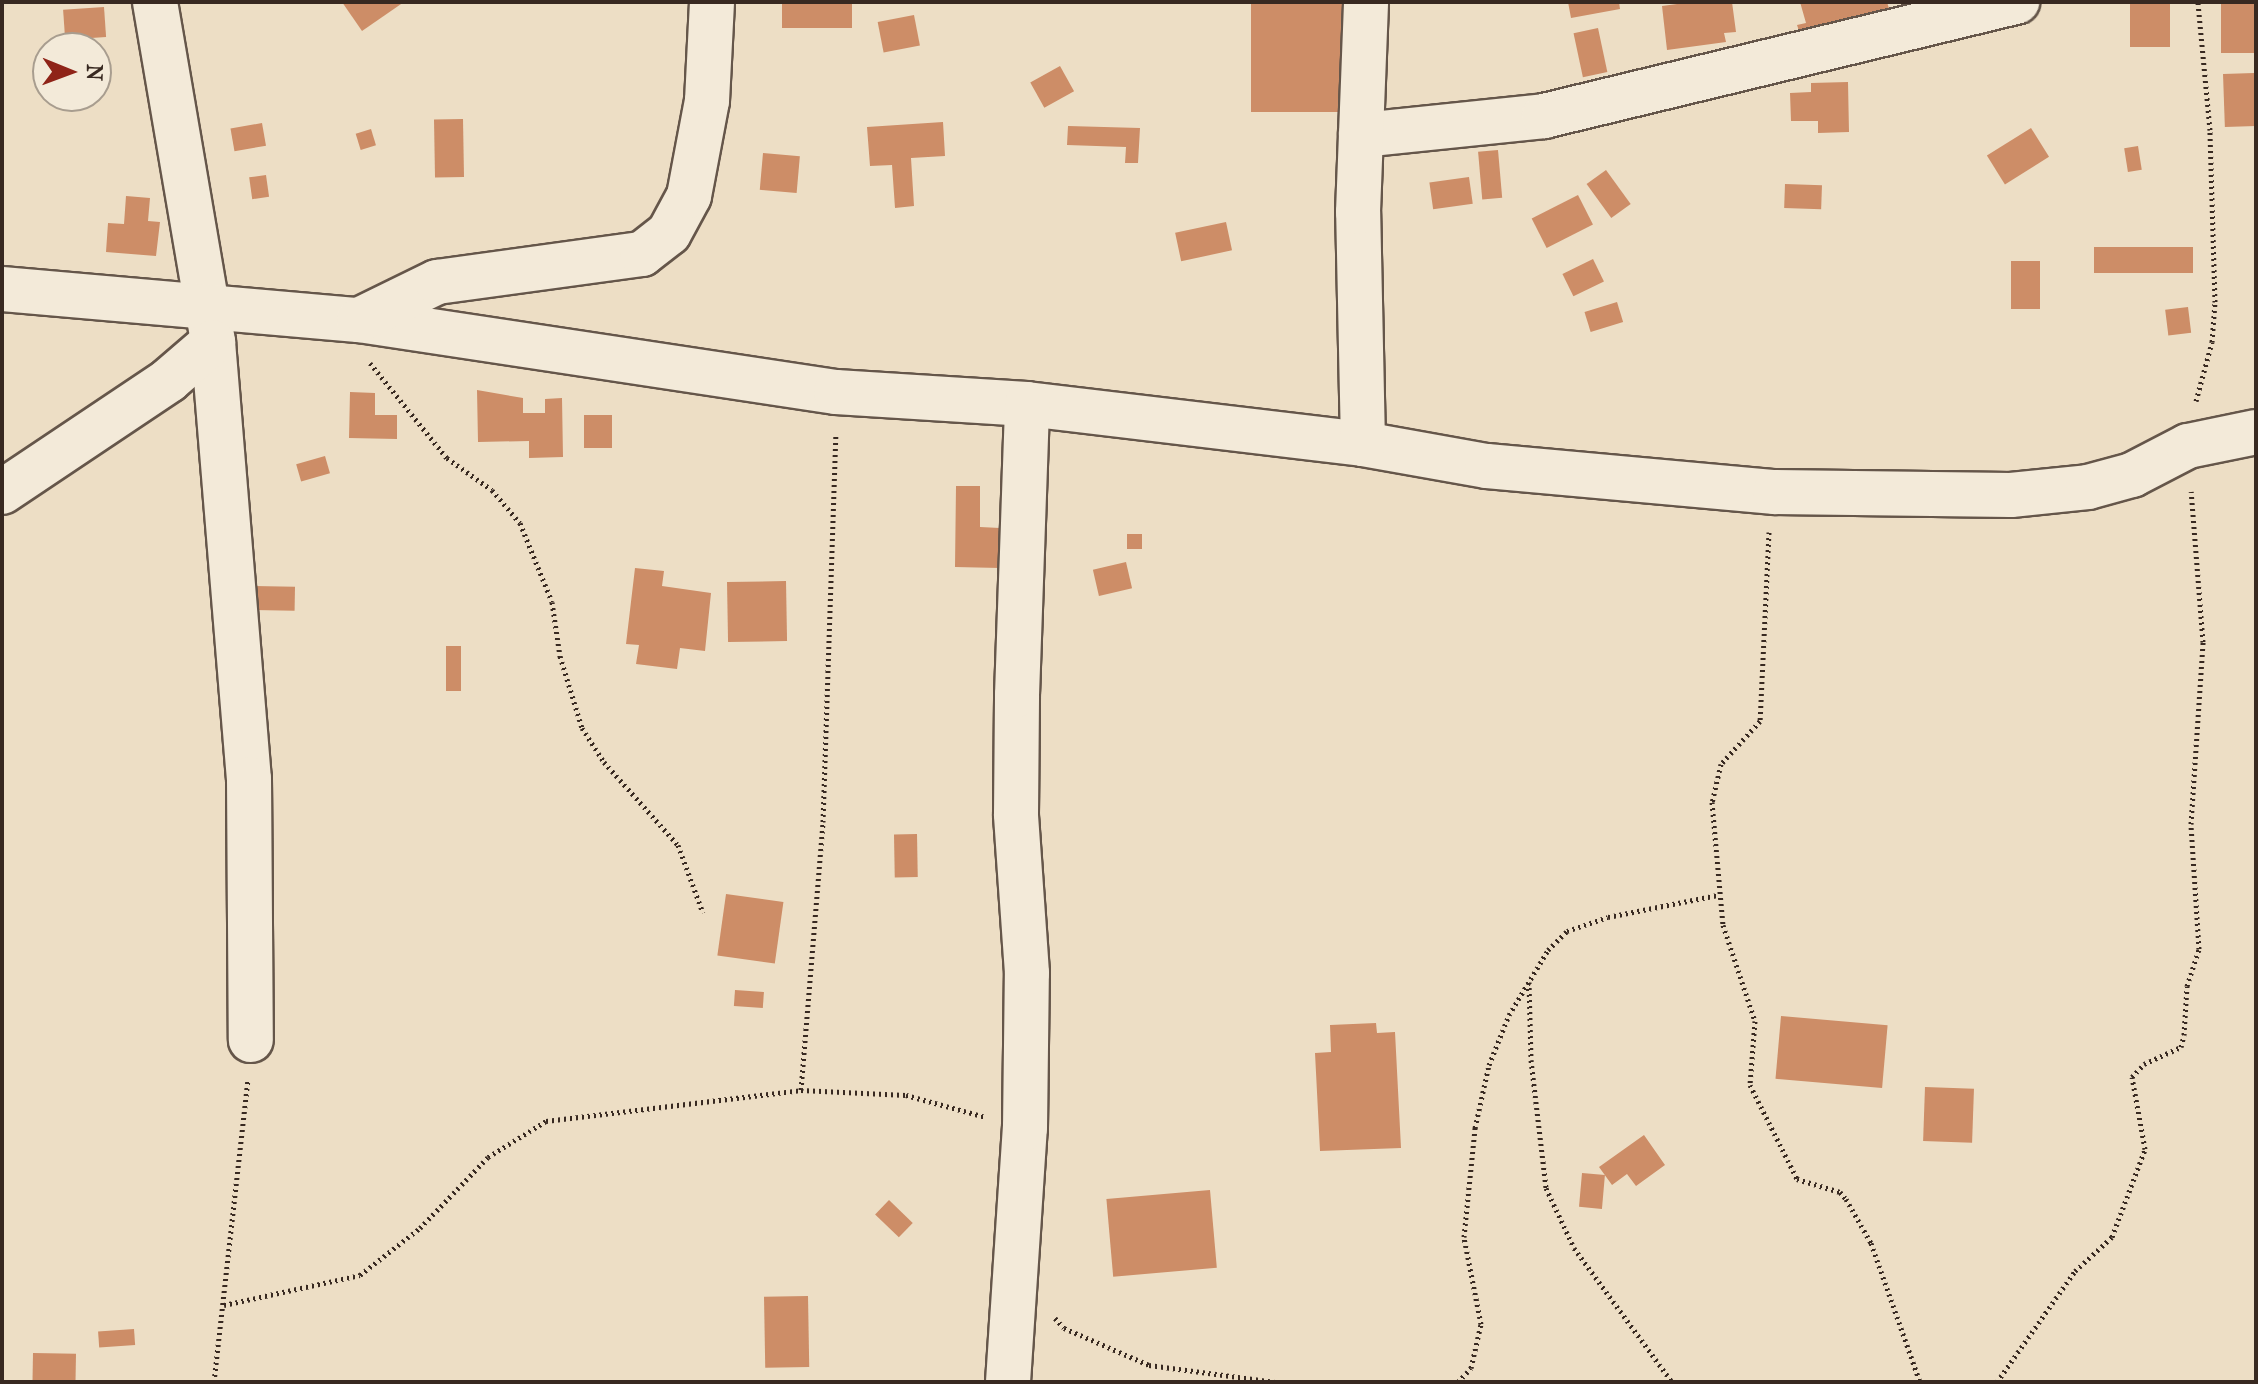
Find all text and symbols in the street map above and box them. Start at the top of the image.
north arrow [32,32,112,112]
text: N [81,64,107,81]

